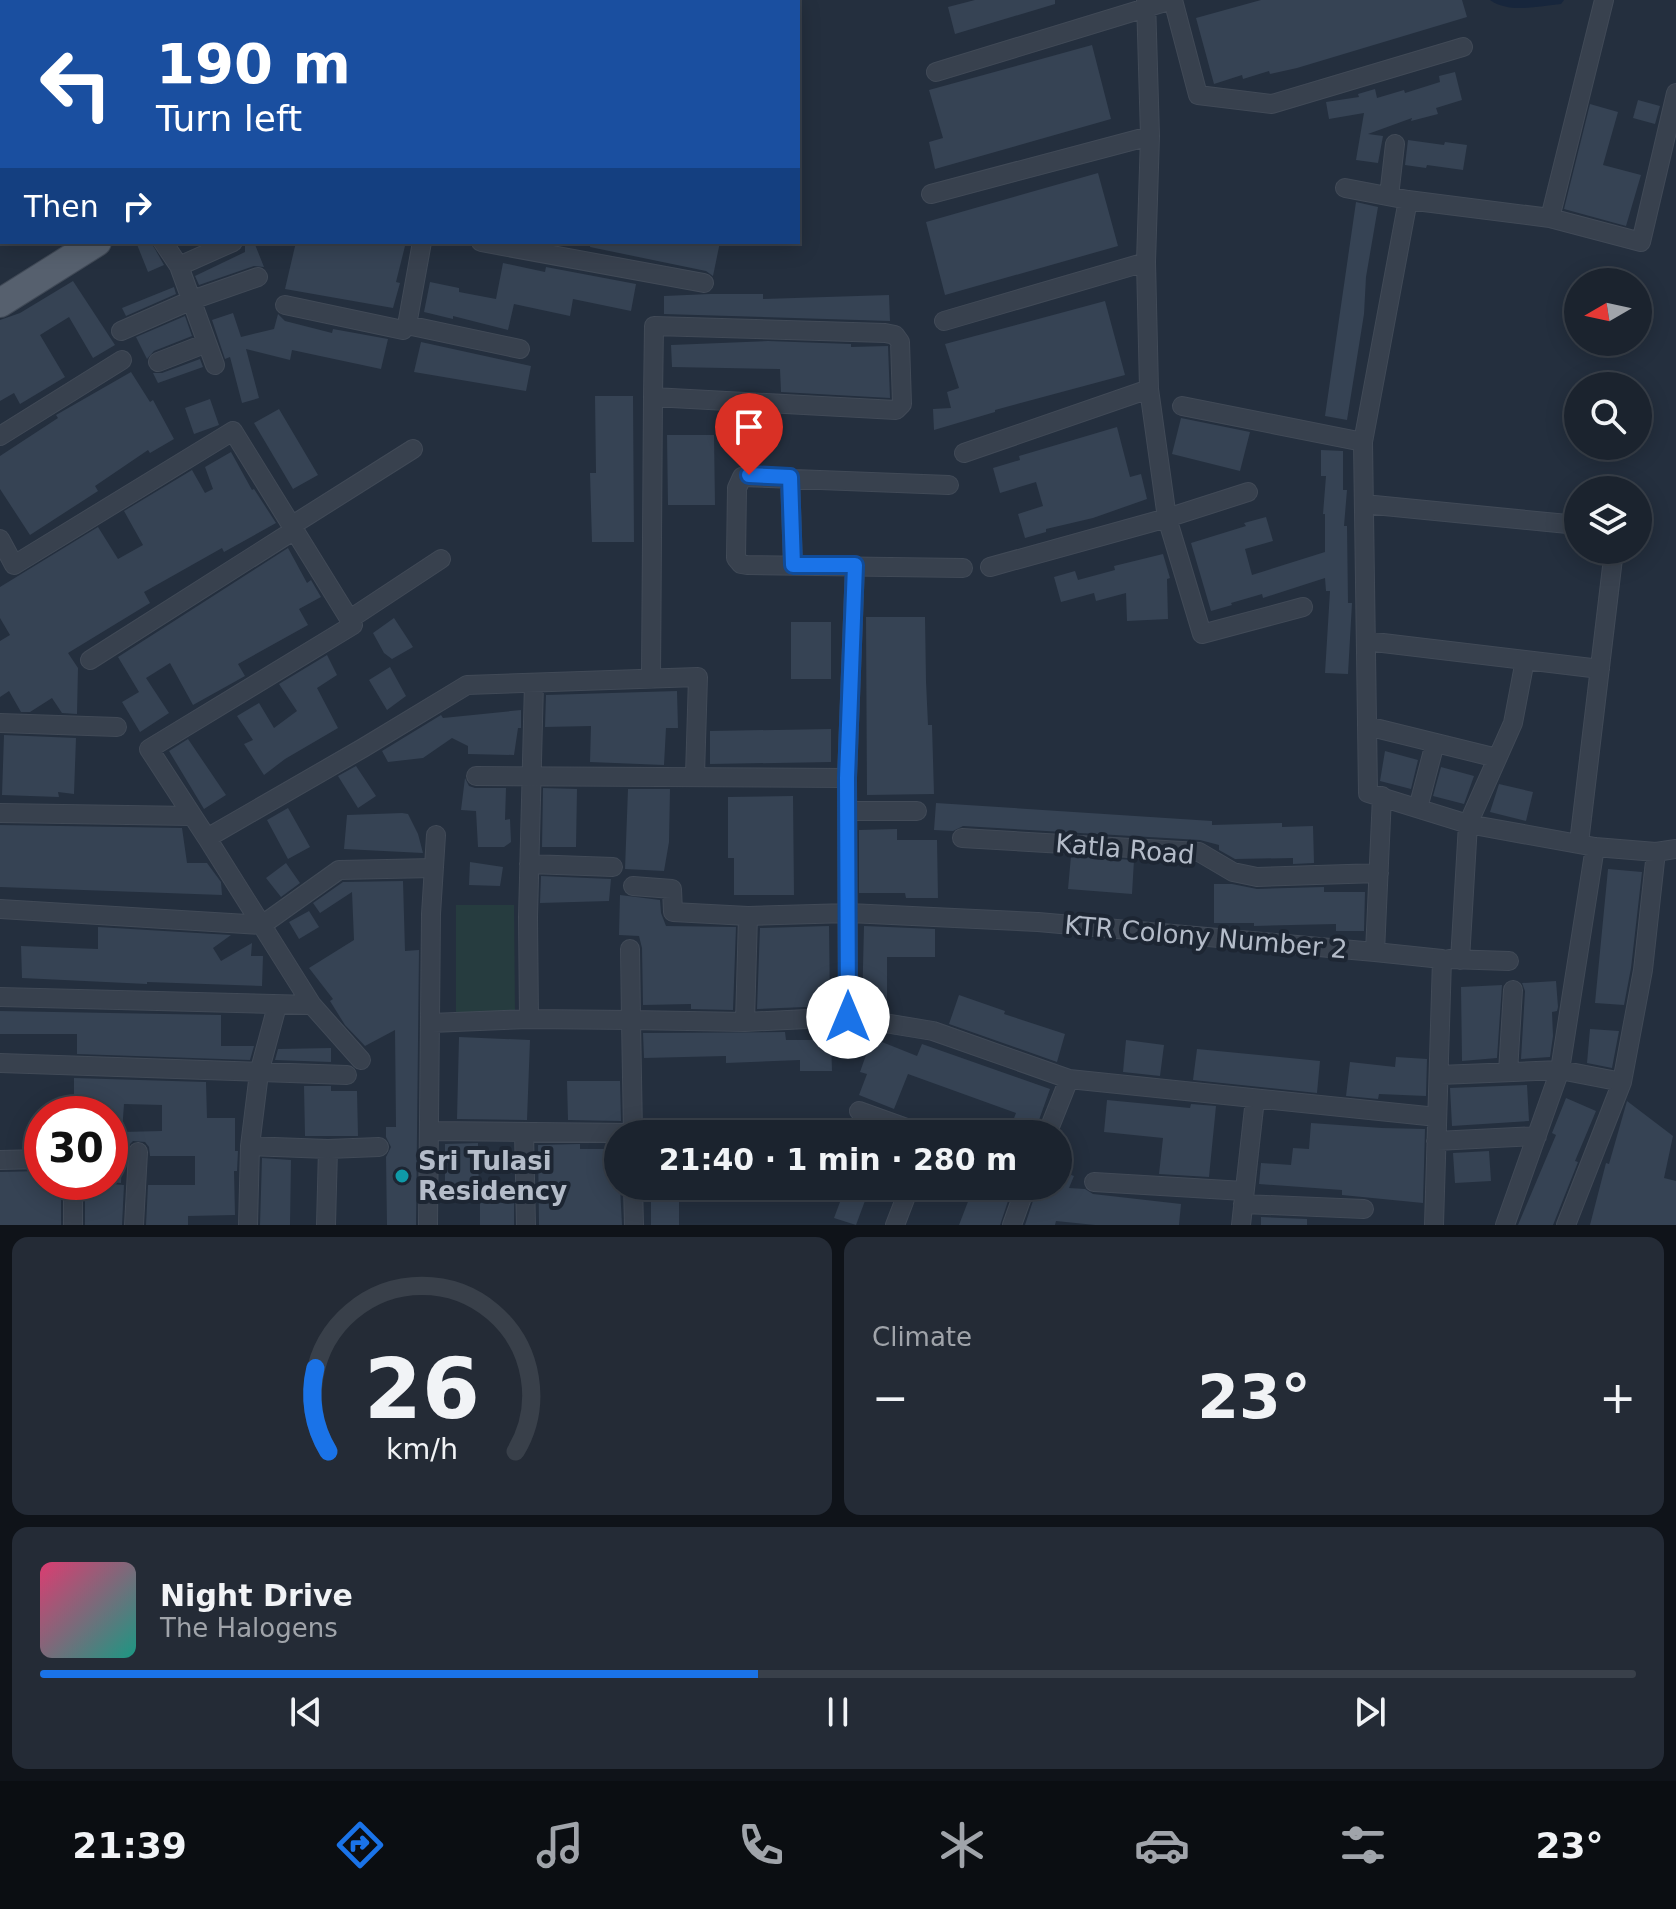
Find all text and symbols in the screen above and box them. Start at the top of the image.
text: 190 m [156,31,351,96]
icon: left [24,32,128,136]
text: Turn left [156,98,302,139]
icon: right [115,184,159,228]
text: Then [24,189,99,224]
north arrow [1564,268,1652,356]
map controls [1564,268,1652,564]
button: search [1564,372,1652,460]
pin [715,393,783,475]
icon: arrive [727,405,771,449]
button: layers [1564,476,1652,564]
street label: Katla Road [1054,828,1196,870]
street label: KTR Colony Number 2 [1063,910,1349,964]
position arrow [806,975,890,1059]
speed limit sign: 30 [24,1096,128,1200]
text: 21:40 · 1 min · 280 m [659,1142,1017,1177]
place label: Sri Tulasi Residency [418,1146,567,1206]
marker: Sri Tulasi Residency [393,1167,411,1185]
text: Climate [872,1322,972,1352]
text: 26 [364,1341,480,1438]
text: 23° [1197,1362,1311,1432]
text: − [872,1372,909,1423]
text: + [1599,1372,1636,1423]
text: km/h [386,1432,458,1466]
text: Night Drive [160,1578,353,1613]
text: The Halogens [160,1613,338,1643]
icon: previous [284,1690,328,1734]
icon: pause [816,1690,860,1734]
icon: next [1348,1690,1392,1734]
icon: directions [332,1817,388,1873]
icon: music [532,1817,588,1873]
icon: phone [733,1817,789,1873]
icon: climate [934,1817,990,1873]
icon: car [1134,1817,1190,1873]
icon: filters [1335,1817,1391,1873]
text: 21:39 [72,1825,187,1866]
text: 23° [1536,1825,1604,1866]

